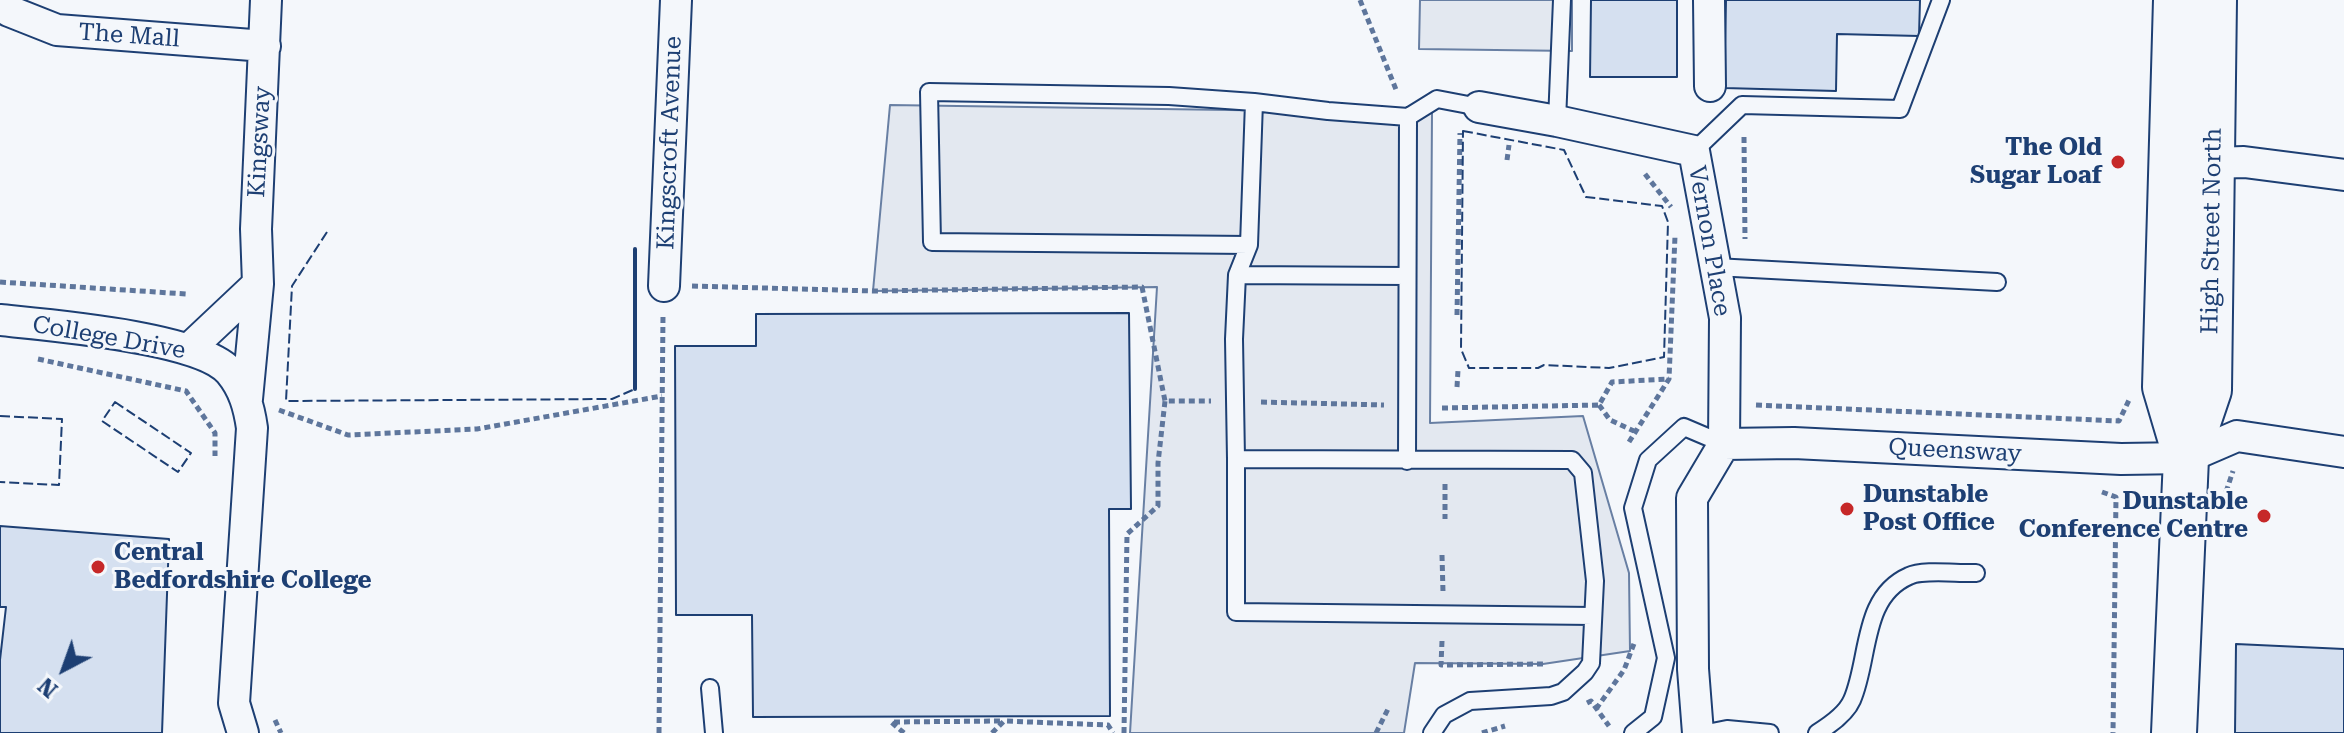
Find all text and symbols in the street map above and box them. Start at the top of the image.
street label: The Mall [77,18,181,54]
street label: Kingscroft Avenue [652,36,688,250]
street label: Kingsway [243,86,277,198]
street label: High Street North [2196,128,2228,334]
place label: The Old Sugar Loaf [1970,134,2102,190]
marker: The Old Sugar Loaf [2109,153,2127,171]
street label: Vernon Place [1682,164,1736,318]
street label: College Drive [30,310,188,366]
street label: Queensway [1888,433,2022,469]
place label: Dunstable Post Office [1863,481,1995,537]
place label: Dunstable Conference Centre [2019,488,2248,544]
marker: Dunstable Post Office [1838,500,1856,518]
marker: Dunstable Conference Centre [2255,507,2273,525]
place label: Central Bedfordshire College [114,539,372,595]
marker: Central Bedfordshire College [89,558,107,576]
north arrow [24,629,104,709]
text: N [33,673,63,702]

